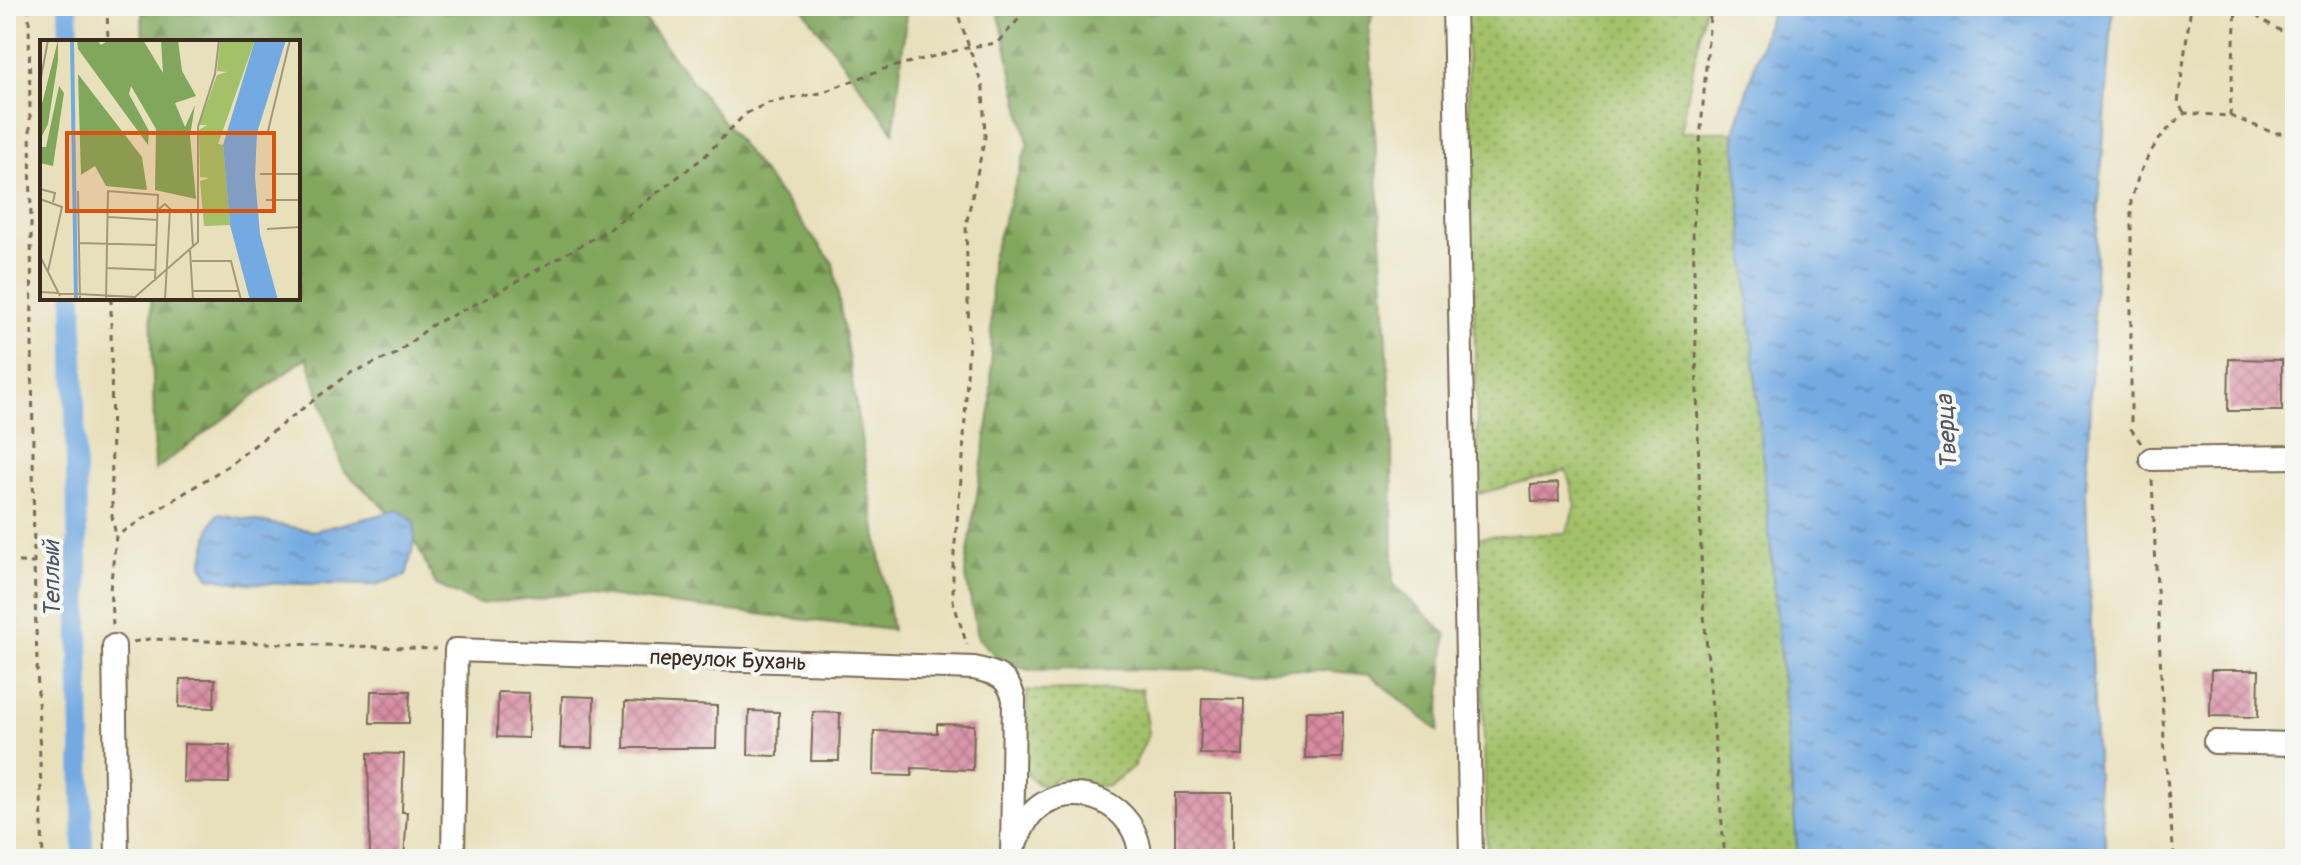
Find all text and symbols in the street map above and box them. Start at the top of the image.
inset map [40,40,300,300]
water label: Тверца [1930,392,1964,470]
water label: Теплый [37,538,67,618]
street label: переулок Бухань [649,643,807,677]

